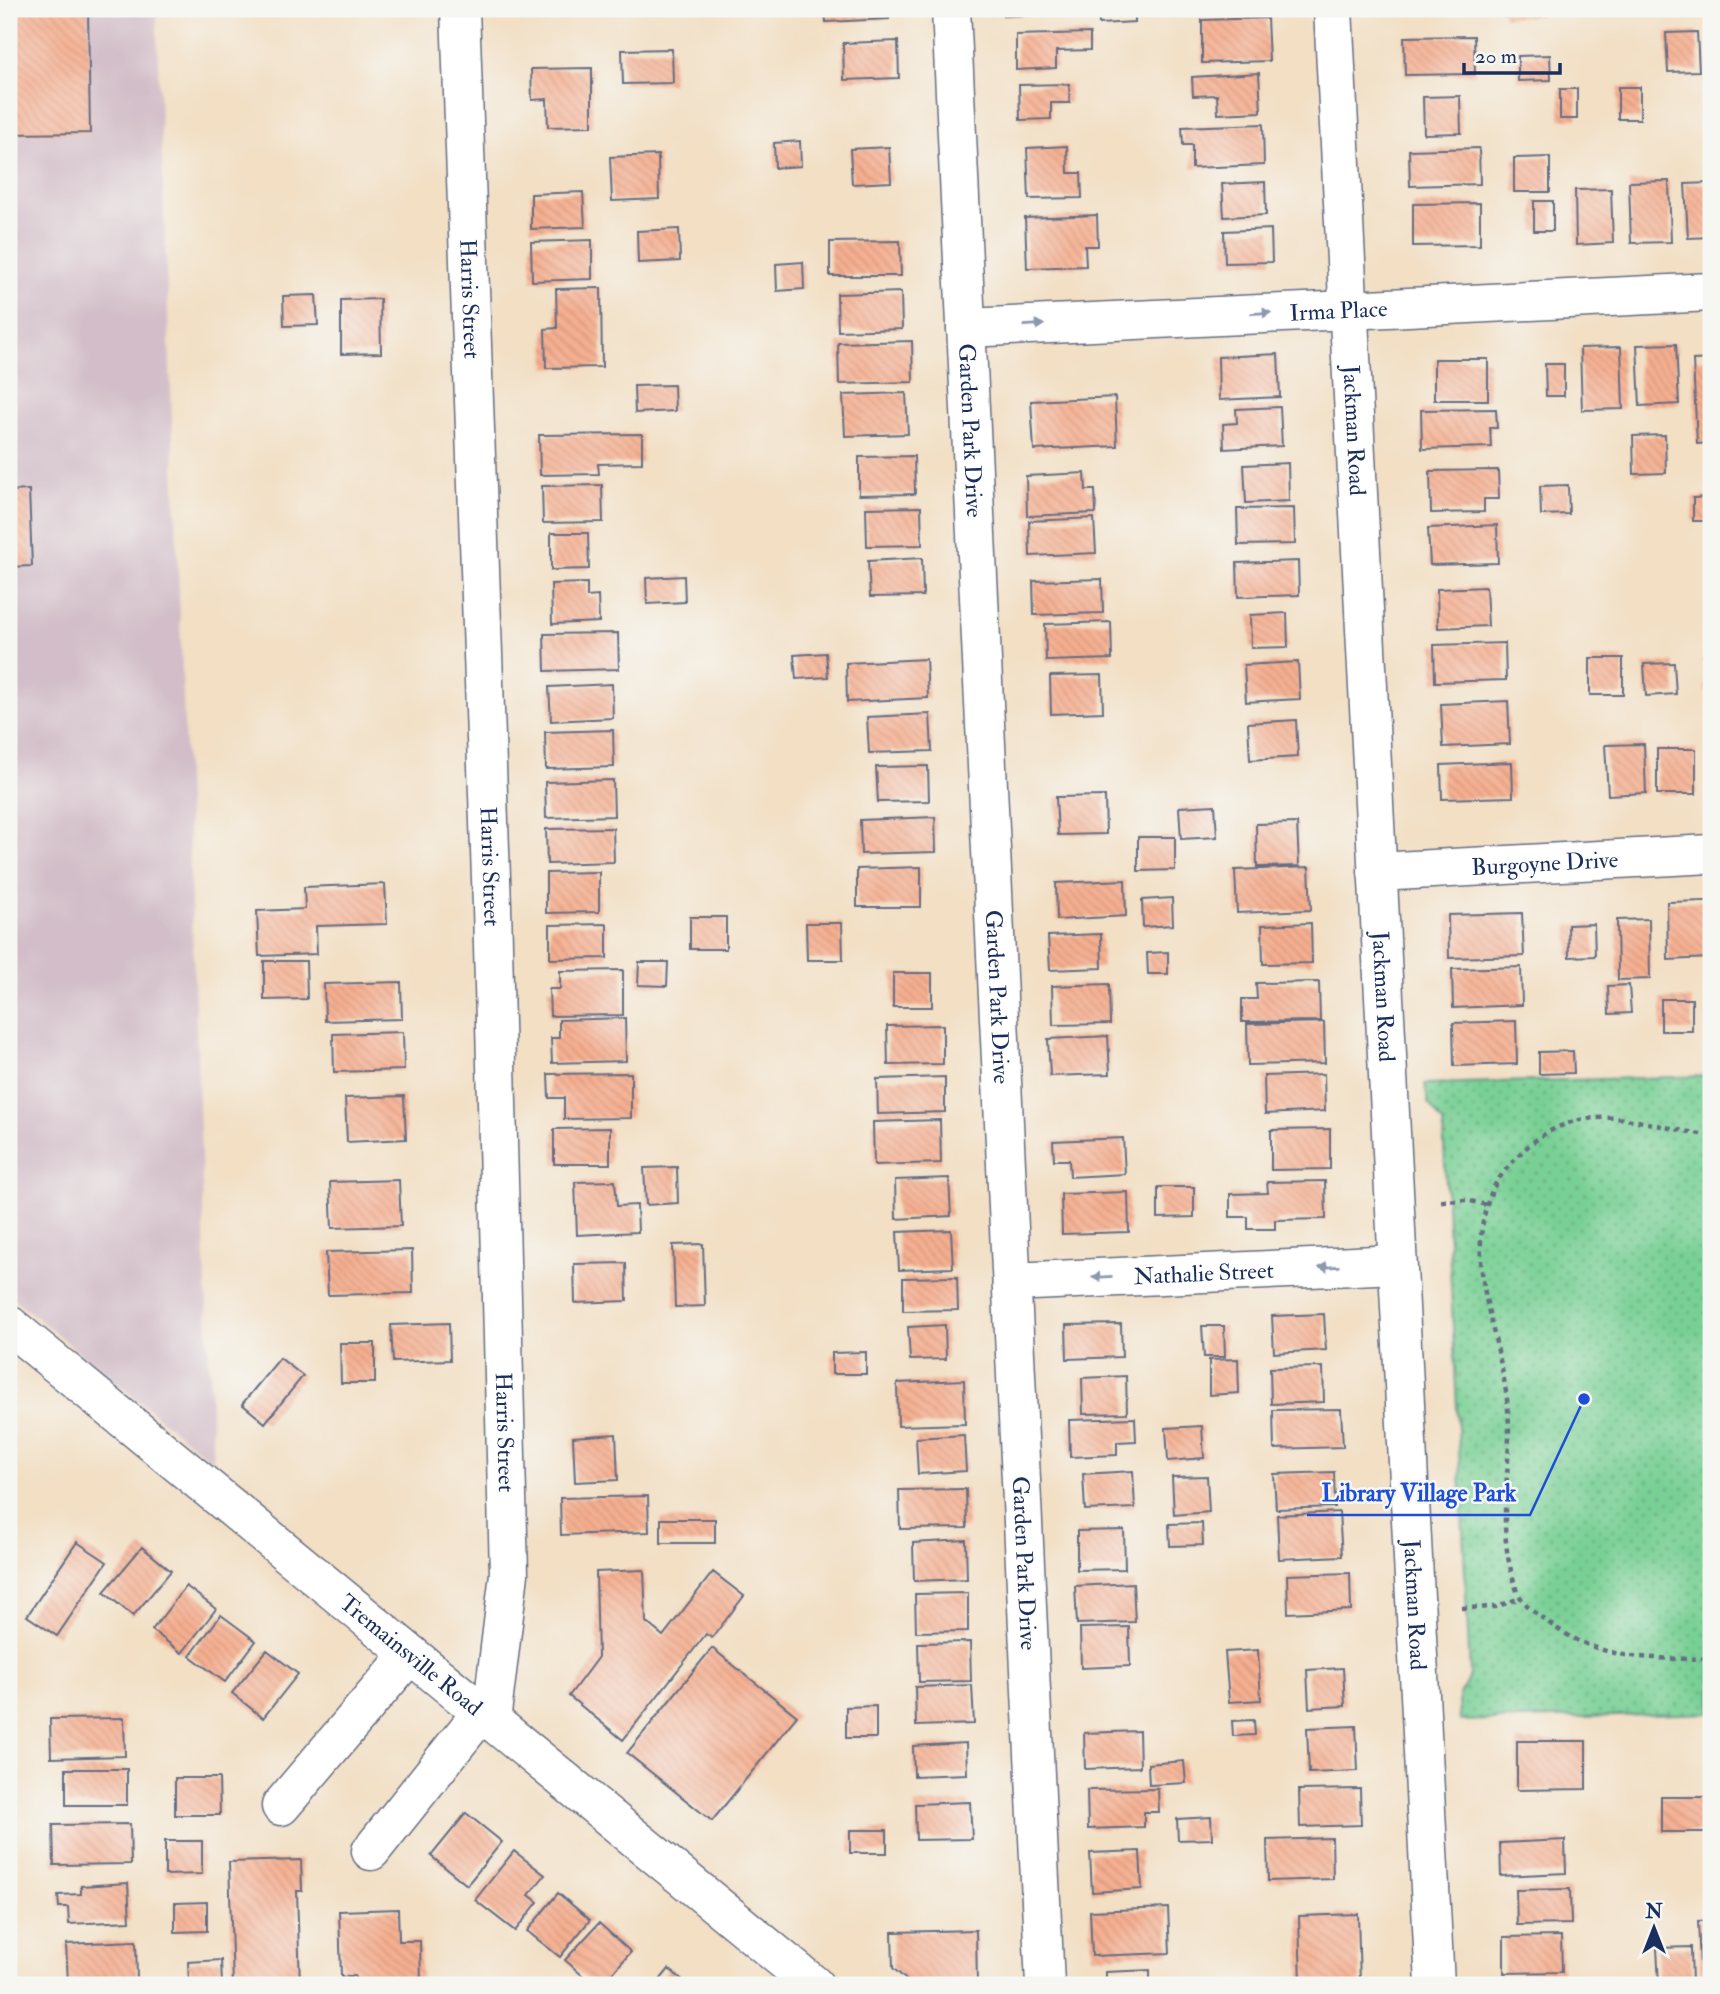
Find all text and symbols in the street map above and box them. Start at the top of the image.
scale bar [1464,32,1561,76]
text: 20 m [1475,43,1517,70]
street label: Harris Street [453,238,486,359]
street label: Irma Place [1289,294,1389,328]
one-way arrow [1251,308,1273,319]
one-way arrow [1023,319,1045,330]
street label: Garden Park Drive [952,343,989,519]
street label: Jackman Road [1336,363,1372,496]
street label: Harris Street [473,806,507,927]
street label: Burgoyne Drive [1471,845,1619,882]
street label: Garden Park Drive [979,909,1016,1085]
street label: Jackman Road [1366,930,1401,1063]
street label: Nathalie Street [1133,1256,1275,1291]
one-way arrow [1318,1261,1340,1272]
one-way arrow [1090,1272,1112,1283]
street label: Harris Street [489,1372,521,1493]
callout: Library Village Park [1307,1470,1530,1515]
street label: Garden Park Drive [1006,1476,1043,1651]
text: Library Village Park [1322,1478,1517,1509]
street label: Jackman Road [1397,1538,1433,1671]
street label: Tremainsville Road [333,1588,488,1722]
north arrow [1618,1892,1688,1962]
text: N [1644,1900,1663,1924]

